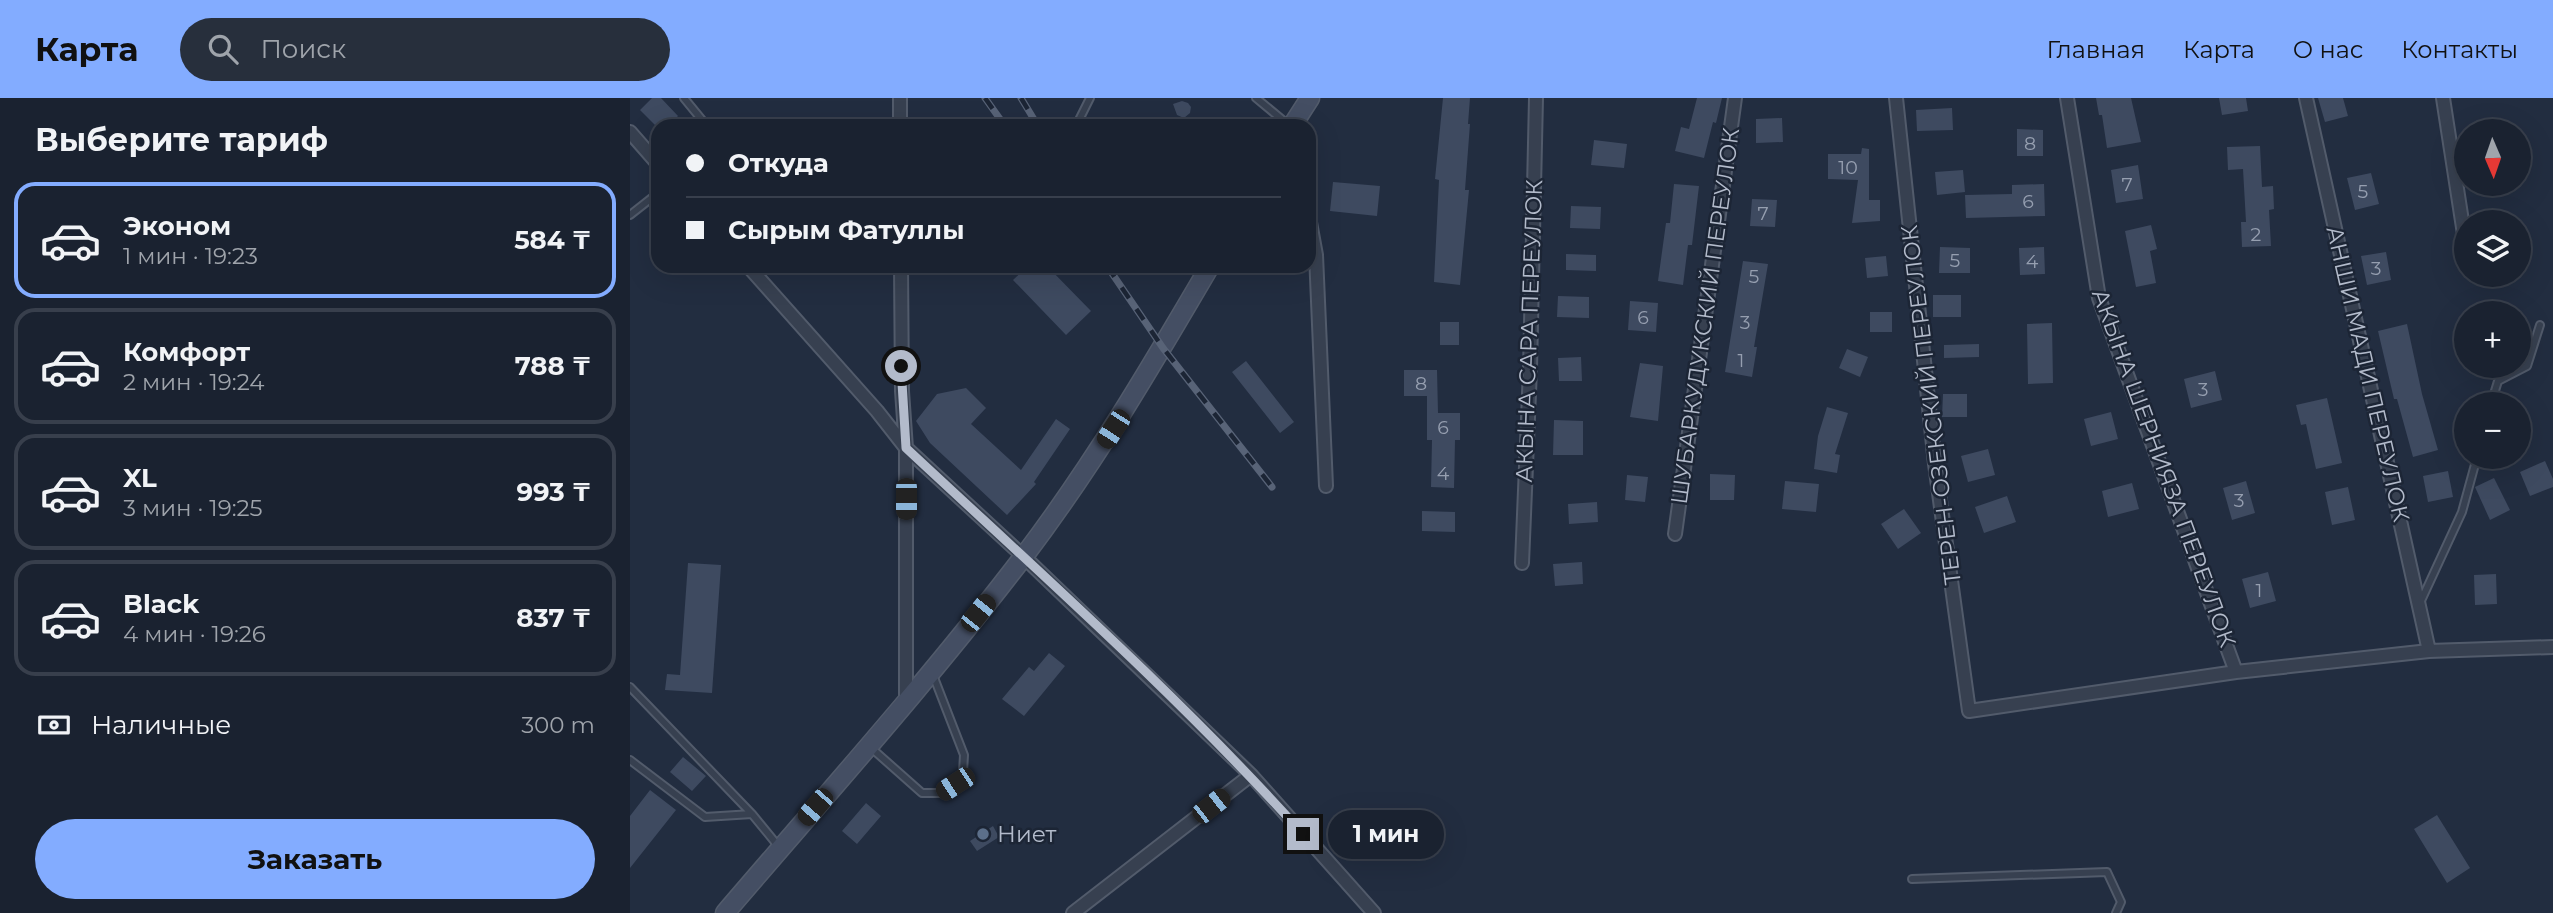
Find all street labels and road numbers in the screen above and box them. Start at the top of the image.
street label: ШУБАРКУДУКСКИЙ ПЕРЕУЛОК [1665,126,1745,506]
street label: АКЫНА САРА ПЕРЕУЛОК [1510,179,1548,483]
street label: АНШИ МАДИ ПЕРЕУЛОК [2320,223,2416,525]
street label: ТЕРЕН-ОЗЕКСКИЙ ПЕРЕУЛОК [1895,224,1967,586]
street label: АКЫНА ШЕРНИЯЗА ПЕРЕУЛОК [2086,285,2242,651]

